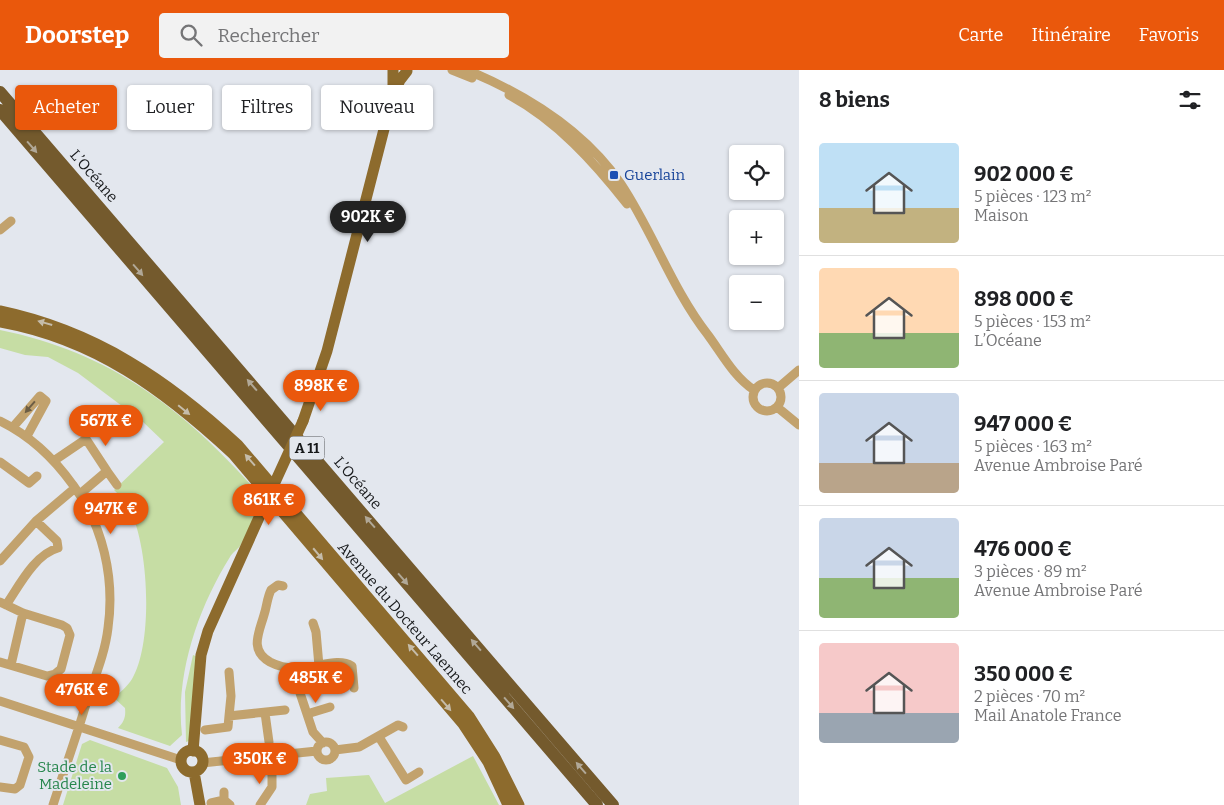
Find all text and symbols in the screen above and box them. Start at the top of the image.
search box [159,13,509,58]
text: Doorstep [25,21,129,49]
icon: search [177,21,205,49]
text: Rechercher [217,24,319,47]
text: Carte [958,24,1003,46]
text: Itinéraire [1031,24,1111,46]
text: Favoris [1139,24,1199,46]
chip: Acheter [15,85,117,130]
chip: Louer [127,85,212,130]
chip: Filtres [222,85,311,130]
chip: Nouveau [321,85,433,130]
icon: filters [1176,86,1204,114]
text: 8 biens [819,87,890,113]
one-way arrow [26,141,37,154]
map controls [729,145,784,330]
button: locate [729,145,784,200]
street label: L’Océane [66,146,122,206]
text: 902 000 € [974,161,1074,187]
icon: home [859,163,919,223]
place label: Guerlain [624,166,686,184]
marker: Guerlain [608,169,620,181]
text: 5 pièces · 123 m² [974,187,1091,206]
pin: 902K € [327,200,409,243]
text: Maison [974,206,1029,225]
text: 902K € [341,207,395,226]
button: + [729,210,784,265]
one-way arrow [132,264,143,277]
button: − [729,275,784,330]
text: 898 000 € [974,286,1074,312]
icon: home [859,288,919,348]
text: 5 pièces · 153 m² [974,312,1091,331]
one-way arrow [37,319,52,327]
text: L’Océane [974,331,1042,350]
pin: 898K € [280,370,362,412]
text: 898K € [294,376,348,395]
one-way arrow [247,379,258,392]
one-way arrow [25,401,36,414]
pin: 567K € [65,404,147,447]
one-way arrow [177,405,190,416]
text: 567K € [80,411,132,430]
text: 947 000 € [974,411,1072,437]
icon: home [859,413,919,473]
road number: A 11 [290,436,324,459]
text: 5 pièces · 163 m² [974,437,1092,456]
street label: L’Océane [330,453,386,513]
one-way arrow [245,454,256,467]
text: Avenue Ambroise Paré [974,456,1143,475]
pin: 861K € [228,484,310,526]
text: 861K € [243,490,295,509]
pin: 947K € [70,492,152,535]
text: 947K € [84,499,138,518]
one-way arrow [364,515,375,528]
text: 476 000 € [974,536,1072,562]
street label: Avenue du Docteur Laennec [334,538,476,698]
icon: home [859,538,919,598]
one-way arrow [312,548,324,560]
text: 3 pièces · 89 m² [974,562,1087,581]
one-way arrow [398,573,409,586]
text: Avenue Ambroise Paré [974,581,1143,600]
one-way arrow [470,639,481,652]
one-way arrow [407,644,418,657]
text: 350 000 € [974,661,1073,687]
pin: 485K € [275,662,357,704]
icon: home [859,663,919,723]
text: 485K € [289,668,343,687]
pin: 476K € [41,674,123,716]
text: 476K € [56,680,108,699]
text: 2 pièces · 70 m² [974,687,1085,706]
one-way arrow [504,696,515,709]
one-way arrow [441,698,452,711]
text: Mail Anatole France [974,706,1121,725]
pin: 350K € [219,742,301,785]
text: 350K € [233,749,287,768]
place label: Stade de la Madeleine [37,758,112,793]
one-way arrow [576,762,587,775]
marker: Stade de la Madeleine [116,770,128,782]

